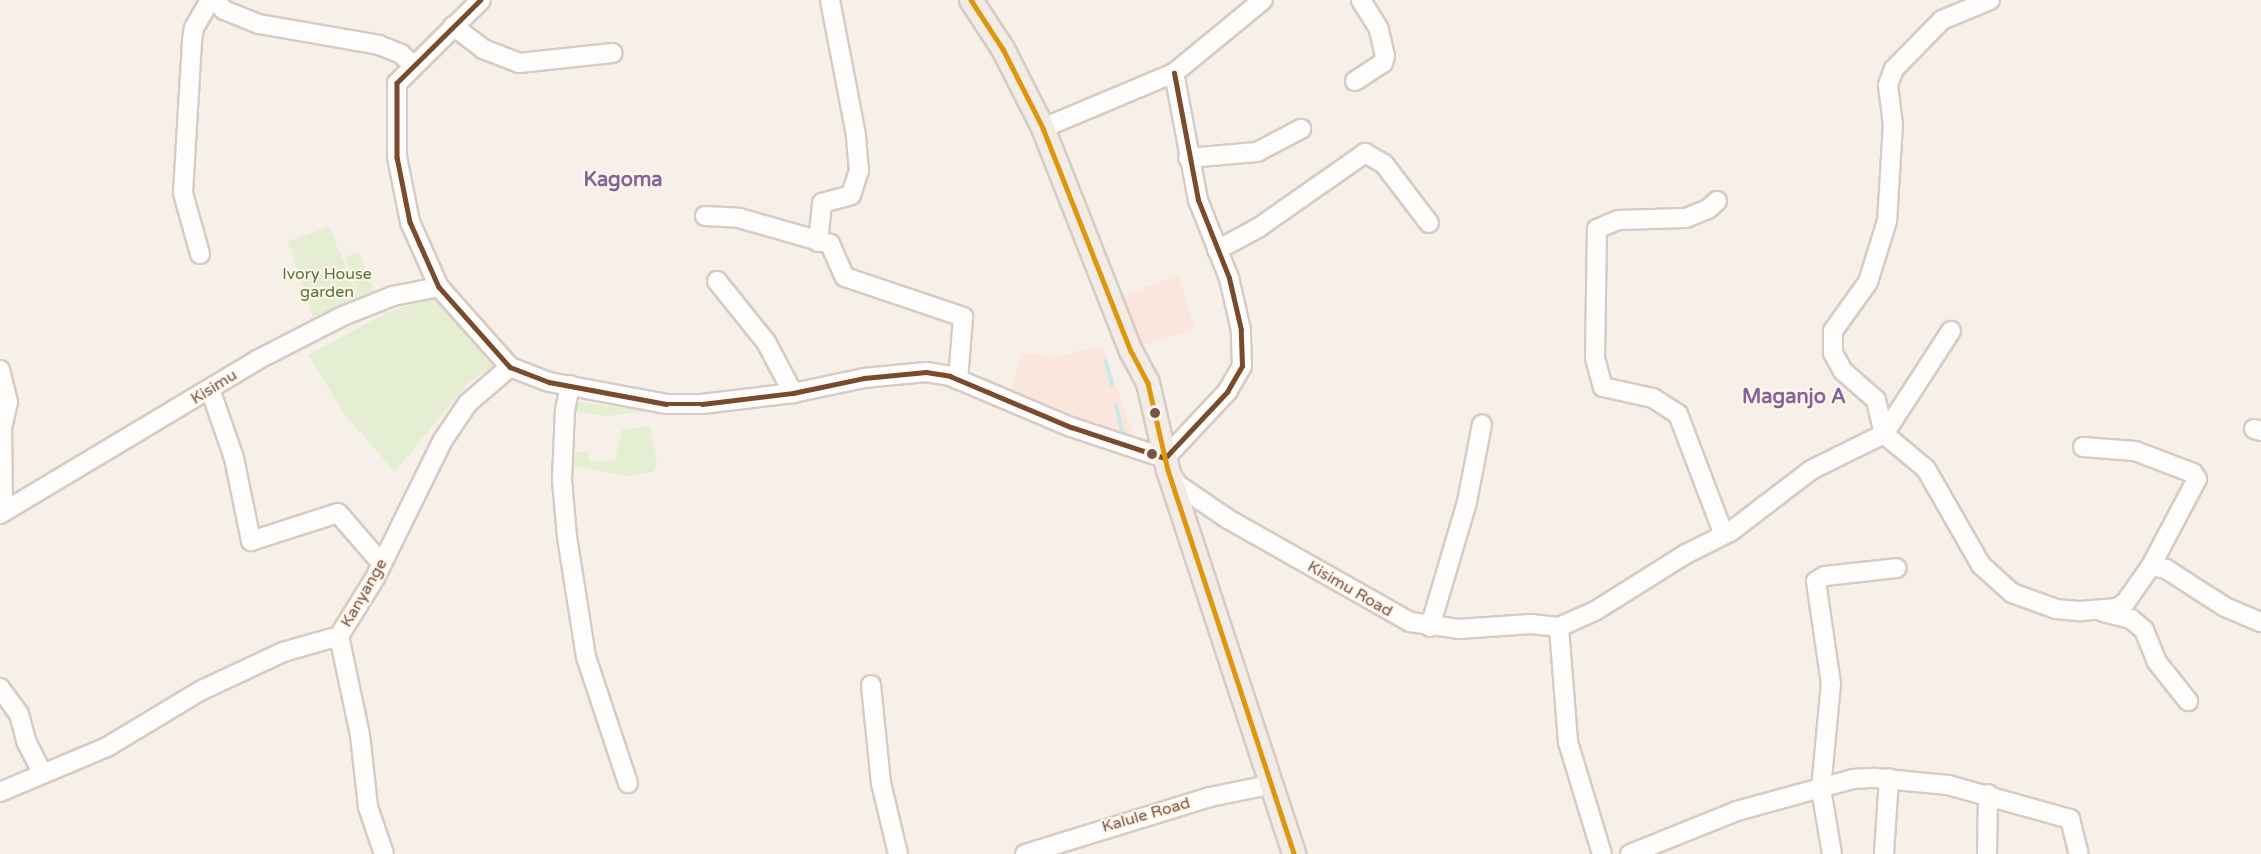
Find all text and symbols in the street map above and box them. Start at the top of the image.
district label: Kagoma [583,168,663,192]
park label: Ivory House garden [282,264,372,302]
street label: Kisimu [187,365,241,409]
district label: Maganjo A [1742,385,1846,409]
unlabelled marker [1149,407,1161,419]
unlabelled marker [1146,448,1158,460]
street label: Kanyange [337,555,391,631]
street label: Kisimu Road [1304,557,1396,621]
street label: Kalule Road [1100,793,1192,837]

